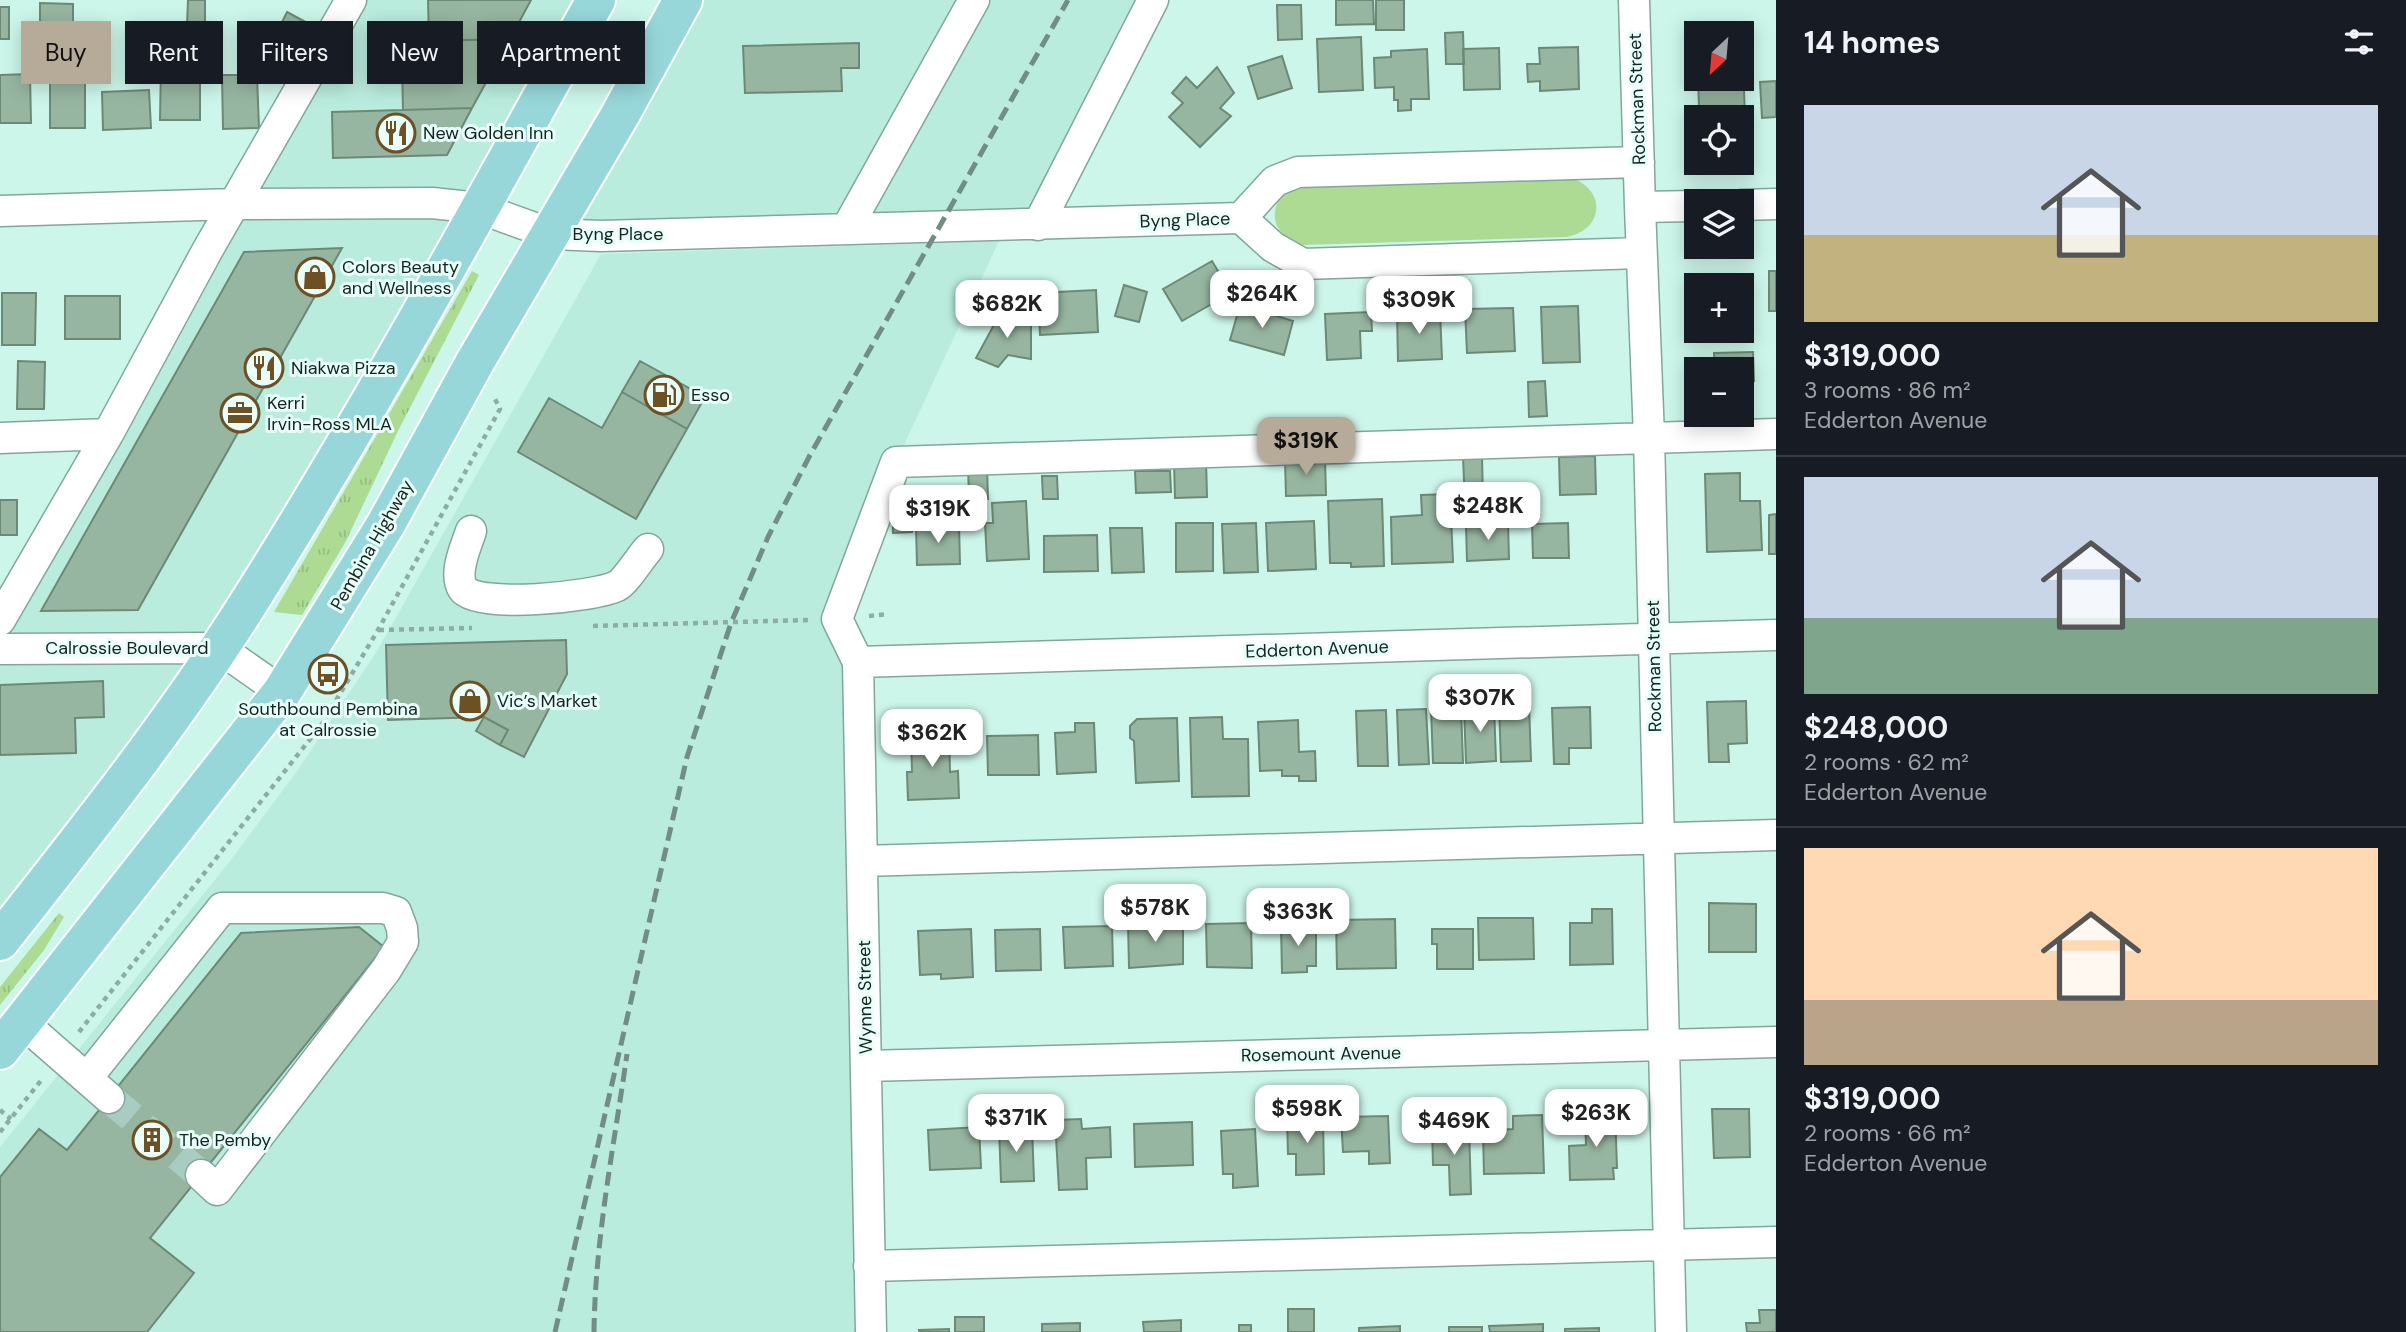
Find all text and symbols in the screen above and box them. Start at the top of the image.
chip: Buy [21,21,111,84]
chip: Rent [125,21,223,84]
chip: Filters [237,21,353,84]
chip: New [367,21,463,84]
chip: Apartment [477,21,645,84]
north arrow [1684,21,1754,91]
map controls [1684,21,1754,427]
text: 14 homes [1804,23,1941,62]
icon: filters [2340,23,2378,61]
street label: Rockman Street [1623,33,1651,165]
button: locate [1684,105,1754,175]
restaurant icon: New Golden Inn [375,112,417,154]
place label: New Golden Inn [423,121,554,145]
icon: home [2028,150,2154,276]
button: layers [1684,189,1754,259]
street label: Byng Place [1139,206,1231,234]
street label: Byng Place [573,222,663,246]
place label: Colors Beauty and Wellness [342,255,459,300]
shop icon: Colors Beauty and Wellness [294,256,336,298]
pin: $264K [1213,270,1311,330]
button: + [1684,273,1754,343]
pin: $309K [1370,276,1468,336]
text: $264K [1226,278,1298,308]
pin: $682K [958,280,1056,340]
text: $309K [1382,284,1456,314]
text: $682K [971,288,1043,318]
text: $319,000 [1804,336,1941,375]
restaurant icon: Niakwa Pizza [243,347,285,389]
place label: Niakwa Pizza [291,356,396,380]
button: − [1684,357,1754,427]
fuel station icon: Esso [643,374,685,416]
text: 3 rooms · 86 m² [1804,375,1971,405]
place label: Esso [691,383,730,407]
place label: Kerri Irvin-Ross MLA [267,391,392,436]
office icon: Kerri Irvin-Ross MLA [219,392,261,434]
text: Edderton Avenue [1804,405,1987,435]
pin: $319K [1257,418,1355,477]
text: $319K [1273,425,1339,455]
street label: Pembina Highway [325,476,419,614]
pin: $248K [1439,482,1537,542]
pin: $319K [889,486,987,545]
text: $248K [1452,490,1524,520]
text: $319K [905,493,971,523]
icon: home [2028,522,2154,648]
street label: Rockman Street [1641,600,1667,732]
street label: Edderton Avenue [1245,635,1389,663]
street label: Calrossie Boulevard [45,636,209,660]
bus stop icon: Southbound Pembina at Calrossie [307,653,349,695]
pin: $307K [1431,674,1529,734]
shop icon: Vic’s Market [449,680,491,722]
text: $307K [1444,682,1516,712]
place label: Vic’s Market [497,689,597,713]
place label: Southbound Pembina at Calrossie [238,697,418,742]
text: $248,000 [1804,708,1948,747]
pin: $362K [883,710,981,769]
text: $362K [897,717,967,747]
text: 2 rooms · 62 m² [1804,747,1969,777]
text: Edderton Avenue [1804,777,1987,807]
pin: $578K [1106,884,1204,944]
pin: $363K [1249,888,1347,948]
text: $578K [1120,892,1190,922]
icon: home [2028,893,2154,1019]
text: $363K [1262,896,1334,926]
street label: Wynne Street [852,940,878,1054]
street label: Rosemount Avenue [1241,1041,1401,1067]
text: $319,000 [1804,1079,1941,1118]
pin: $598K [1258,1086,1356,1145]
pin: $263K [1547,1090,1645,1149]
text: $598K [1271,1093,1343,1123]
pin: $371K [967,1094,1065,1154]
text: $263K [1561,1097,1631,1127]
pin: $469K [1405,1098,1503,1157]
text: $371K [984,1102,1048,1132]
text: $469K [1418,1105,1490,1135]
text: 2 rooms · 66 m² [1804,1118,1971,1148]
building icon: The Pemby [131,1119,173,1161]
place label: The Pemby [179,1128,271,1152]
text: Edderton Avenue [1804,1148,1987,1178]

